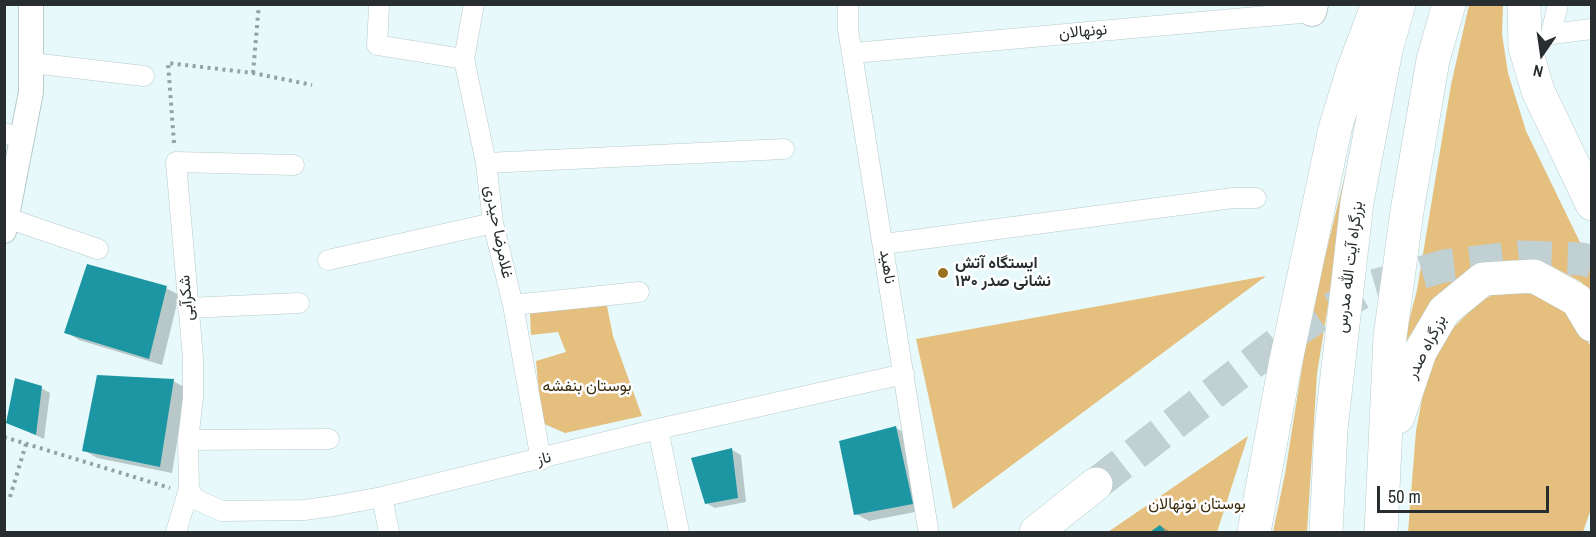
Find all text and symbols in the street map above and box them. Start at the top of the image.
street label: نونهالان [1058,20,1108,44]
north arrow [1512,24,1572,84]
text: N [1531,60,1545,83]
street label: غلامرضا حیدری [480,184,516,280]
street label: بزرگراه آیت الله مدرس [1332,200,1368,334]
street label: ناهید [875,249,899,285]
place label: ایستگاه آتش نشانی صدر ۱۳۰ [955,254,1051,292]
marker: ایستگاه آتش نشانی صدر ۱۳۰ [936,266,950,280]
street label: شکرآبی [175,274,199,322]
street label: بزرگراه صدر [1403,312,1451,382]
park label: بوستان بنفشه [542,377,632,397]
street label: ناز [535,448,553,470]
scale bar [1380,474,1552,512]
text: 50 m [1388,484,1421,509]
park label: بوستان نونهالان [1148,495,1246,515]

